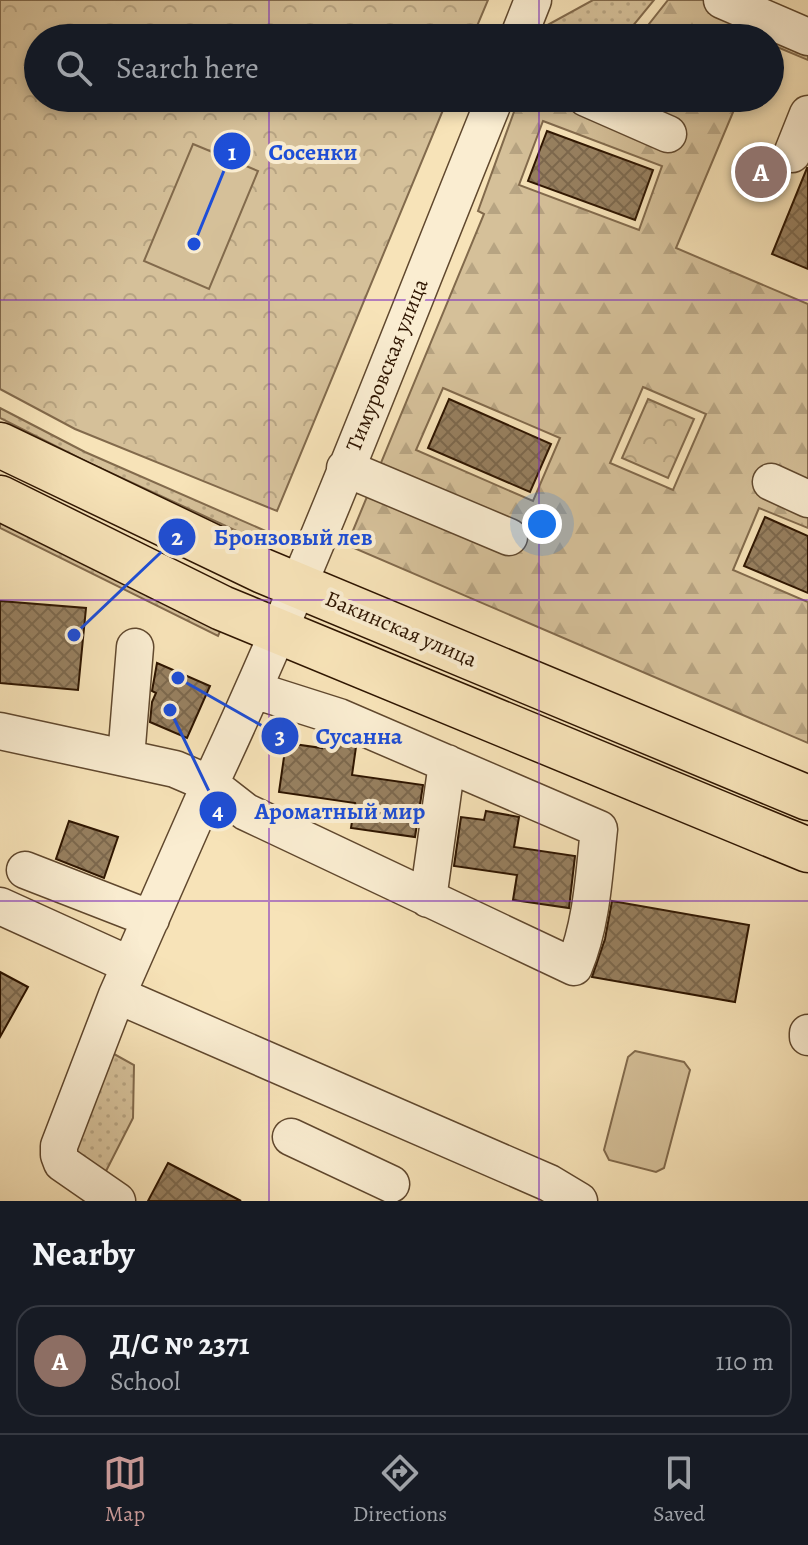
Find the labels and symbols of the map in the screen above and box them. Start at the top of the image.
callout: Сосенки [212,127,373,175]
text: 1 [228,136,237,168]
text: Сосенки [269,136,357,168]
pin: A [735,142,787,202]
street label: Тимуровская улица [339,273,436,456]
your location [522,504,562,544]
callout: Бронзовый лев [157,513,388,561]
text: 2 [171,521,183,553]
text: Бронзовый лев [213,521,373,553]
street label: Бакинская улица [320,584,482,675]
callout: Сусанна [260,712,419,760]
text: 3 [275,720,285,752]
text: Сусанна [315,720,403,752]
callout: Ароматный мир [198,786,441,834]
text: 4 [212,795,224,827]
text: Ароматный мир [254,795,426,827]

